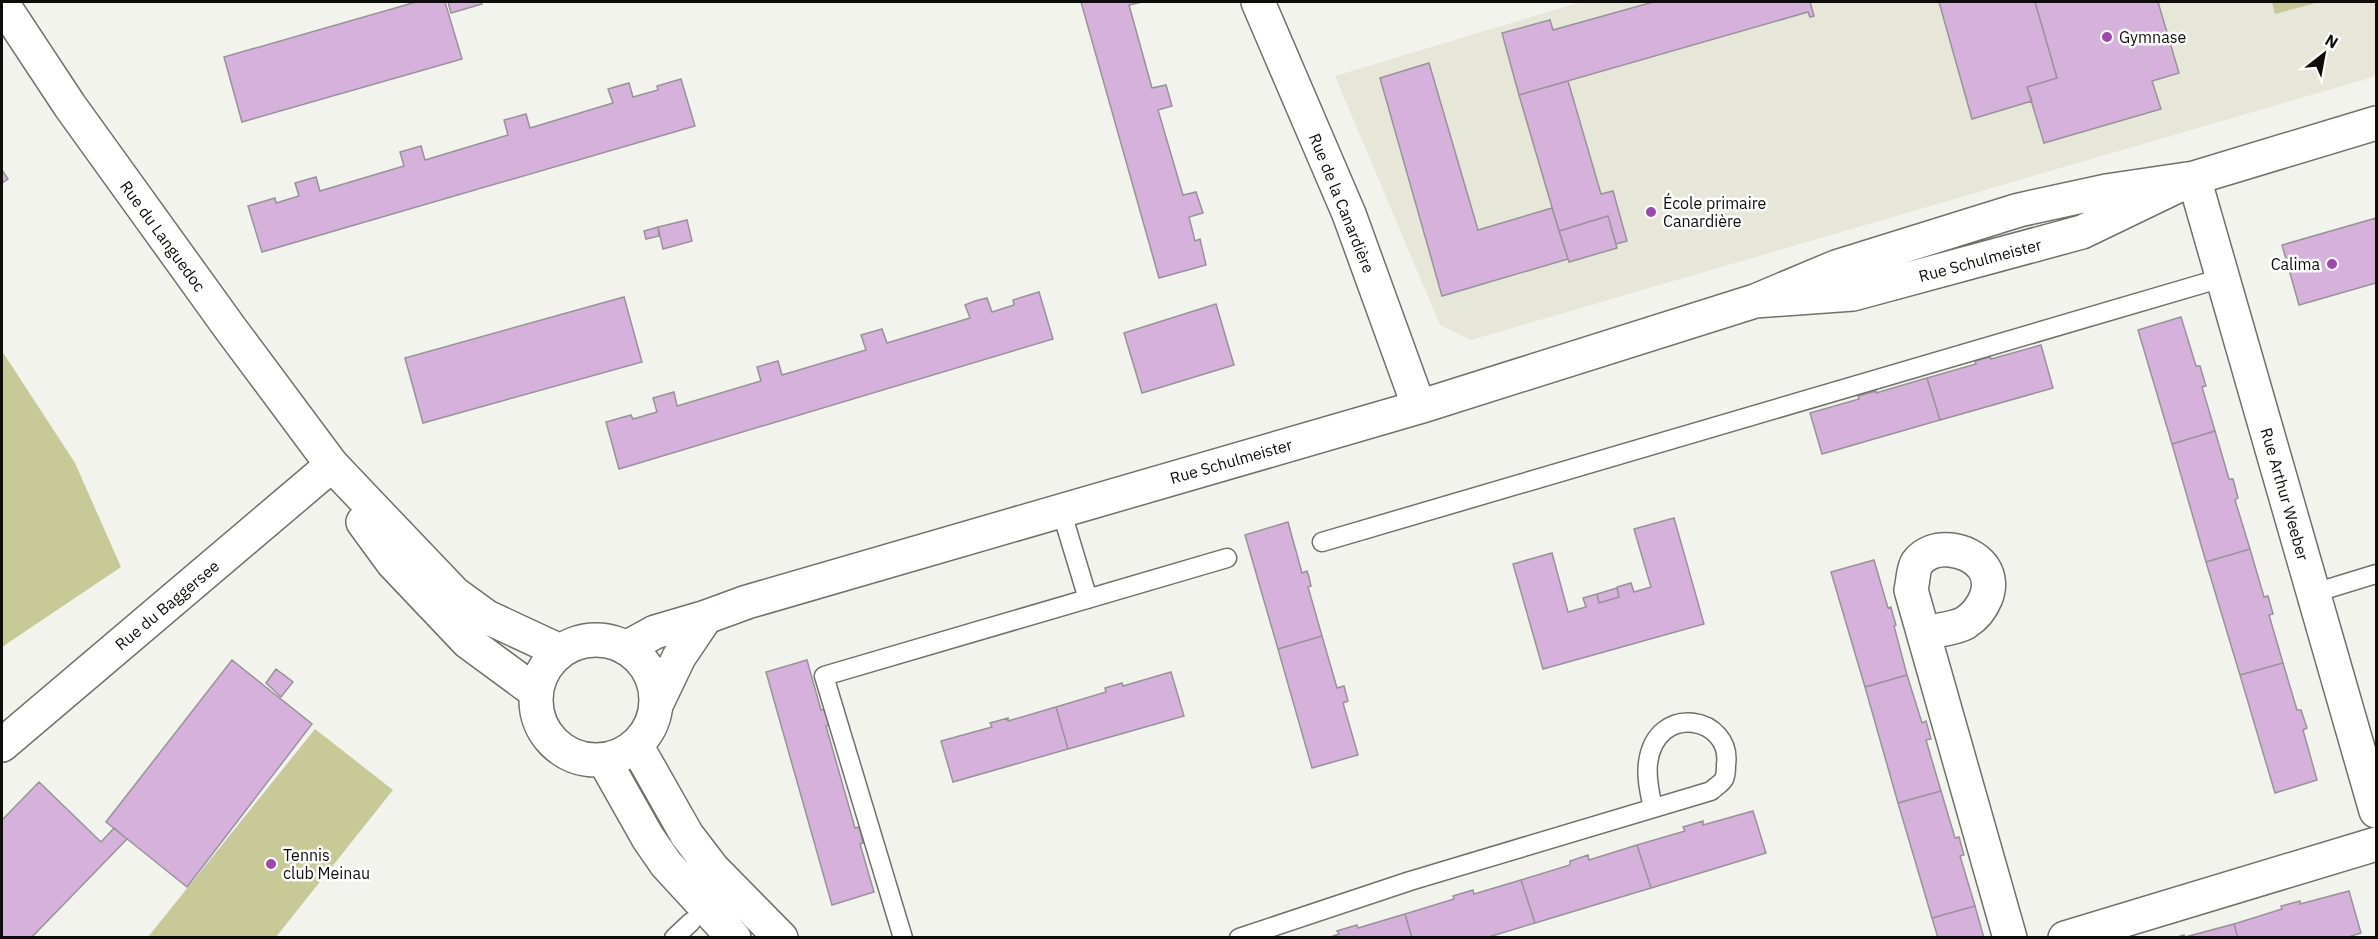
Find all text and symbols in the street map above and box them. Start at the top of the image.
north arrow [2294,24,2354,84]
place label: Gymnase [2119,27,2186,47]
marker: Gymnase [2100,30,2114,44]
text: N [2322,30,2342,53]
street label: Rue de la Canardière [1305,130,1379,276]
street label: Rue du Languedoc [116,177,210,295]
place label: École primaire Canardière [1663,192,1766,231]
marker: École primaire Canardière [1644,205,1658,219]
street label: Rue Schulmeister [1916,234,2044,286]
place label: Calima [2271,254,2320,274]
marker: Calima [2325,257,2339,271]
street label: Rue Arthur Weeber [2256,425,2314,563]
street label: Rue Schulmeister [1167,434,1295,488]
street label: Rue du Baggersee [111,555,223,654]
place label: Tennis club Meinau [283,845,370,883]
marker: Tennis club Meinau [264,857,278,871]

